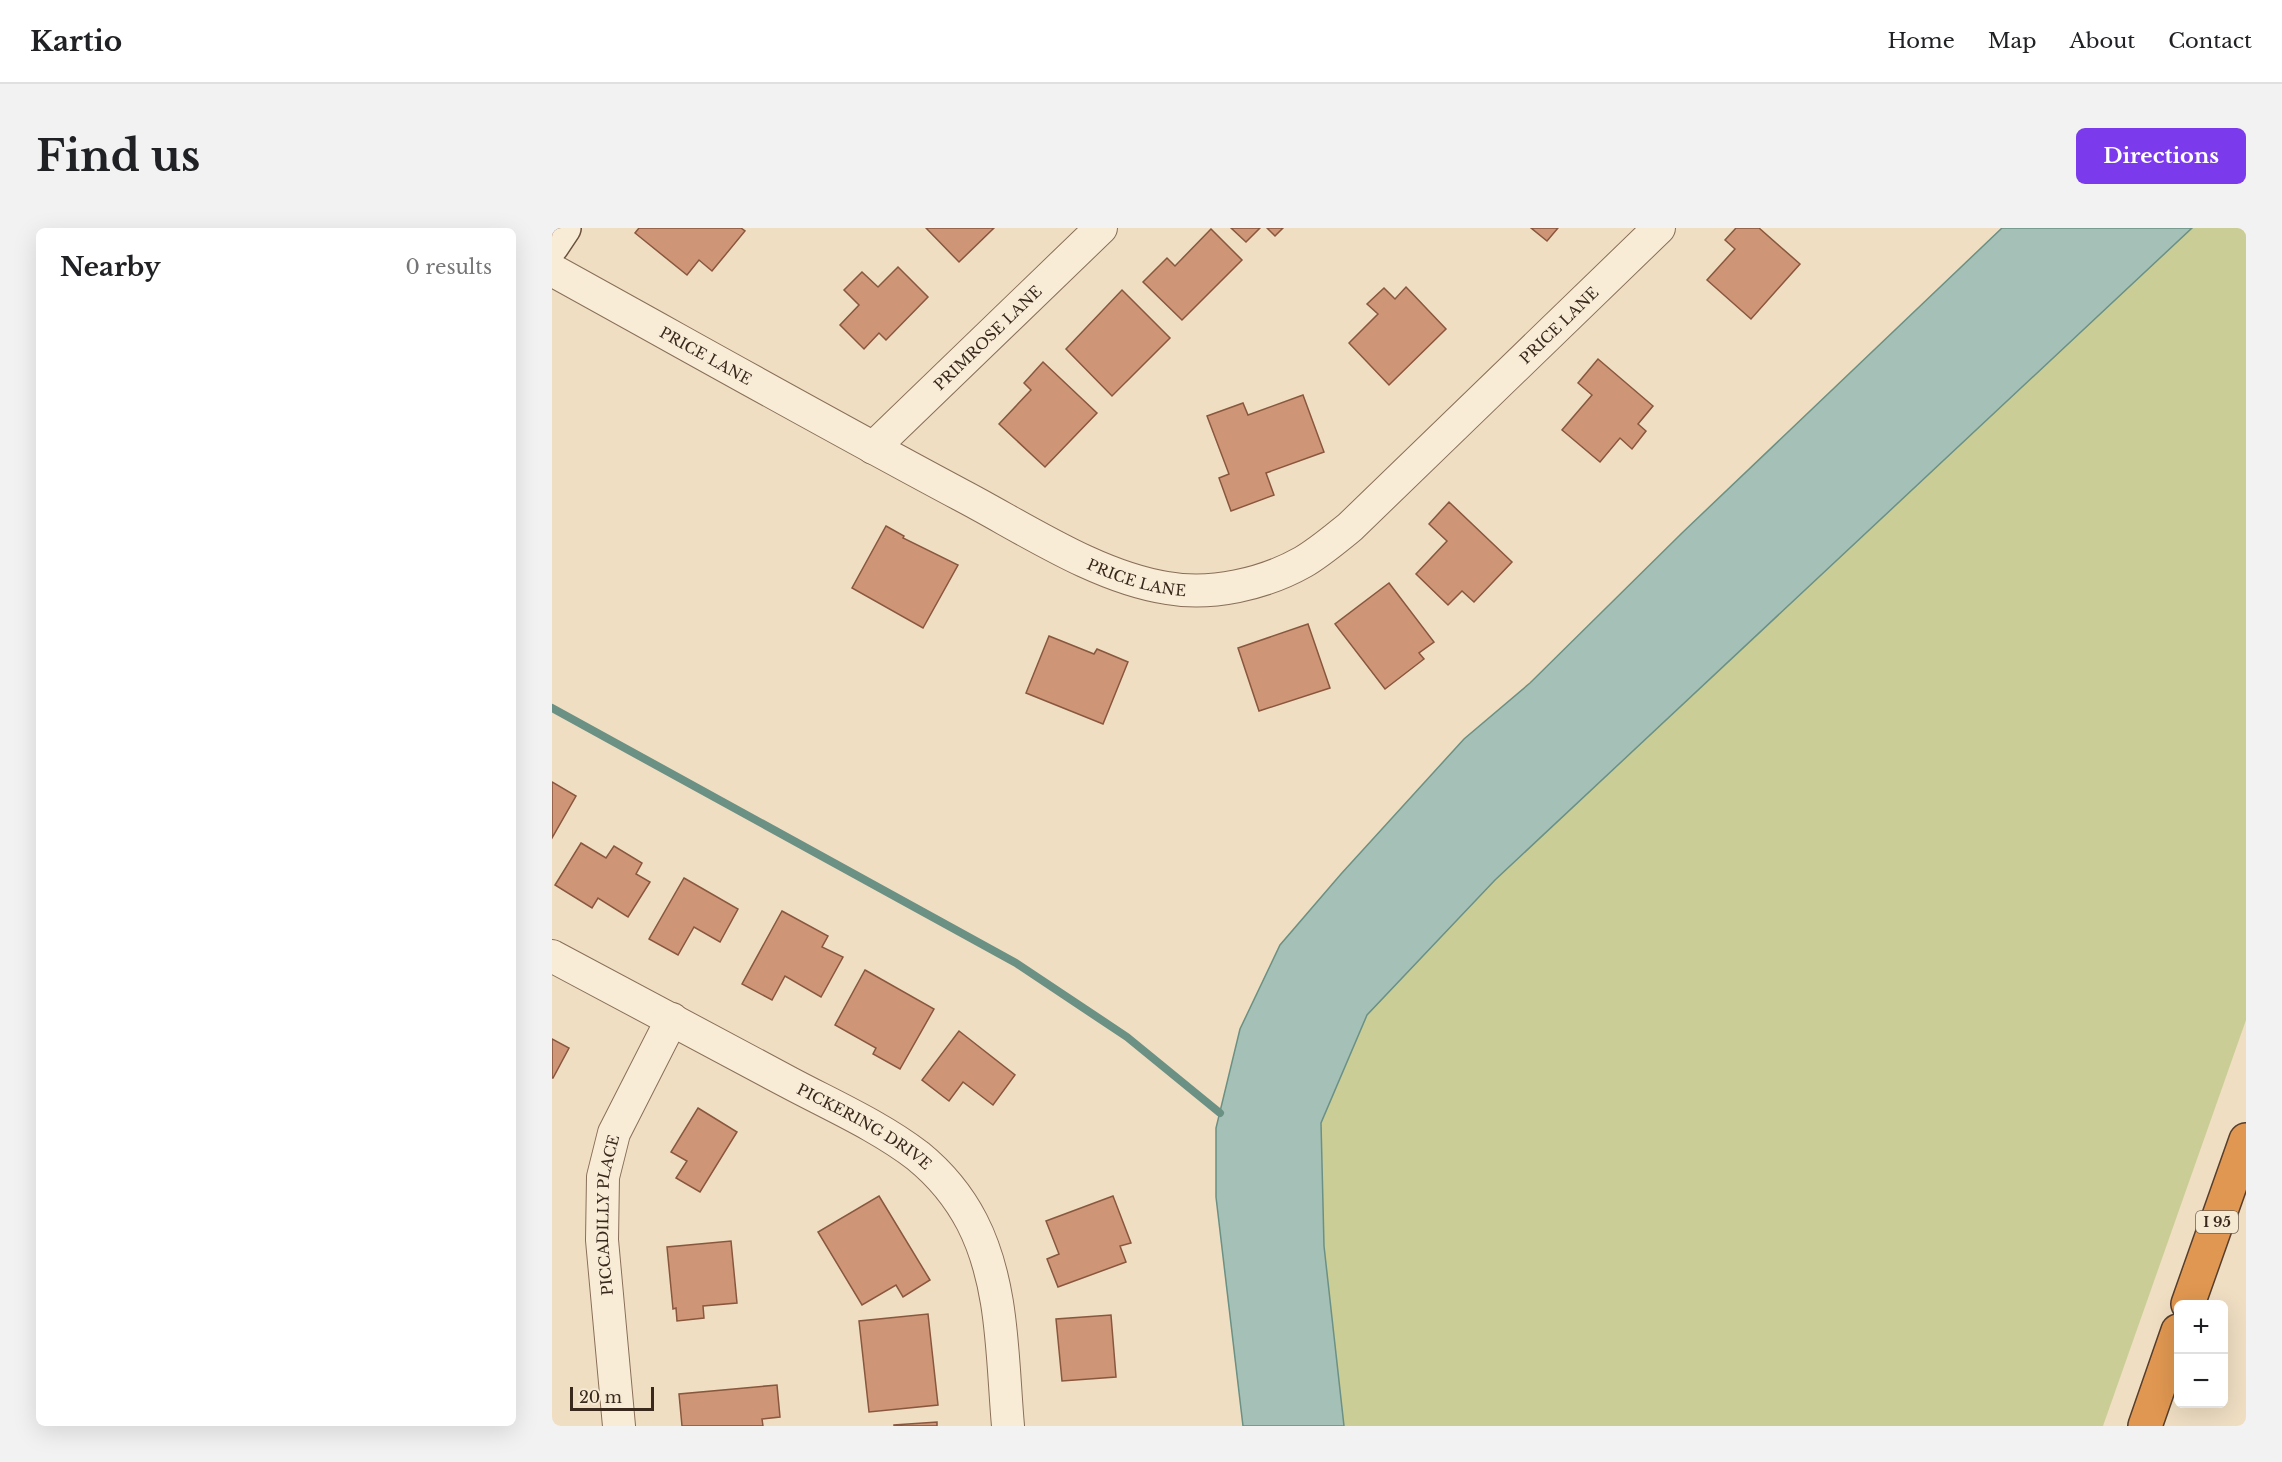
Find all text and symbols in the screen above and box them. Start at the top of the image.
text: Kartio [30,24,122,59]
text: Home [1888,28,1955,54]
text: Map [1988,28,2036,54]
text: About [2069,28,2135,54]
text: Contact [2168,28,2252,54]
button: Directions [2076,128,2246,184]
text: Find us [36,130,200,182]
text: Nearby [60,251,161,283]
text: 0 results [406,255,492,279]
street label: PRIMROSE LANE [930,281,1045,394]
street label: PRICE LANE [1515,283,1602,367]
street label: PRICE LANE [656,322,755,389]
street label: PRICE LANE [1084,554,1187,600]
street label: PICKERING DRIVE [794,1079,936,1173]
street label: PICCADILLY PLACE [592,1133,623,1296]
road number: I 95 [2196,1211,2238,1233]
map controls [2174,1300,2228,1408]
button: + [2174,1300,2228,1354]
button: − [2174,1354,2228,1408]
scale bar [570,1384,654,1412]
text: 20 m [579,1387,622,1407]

